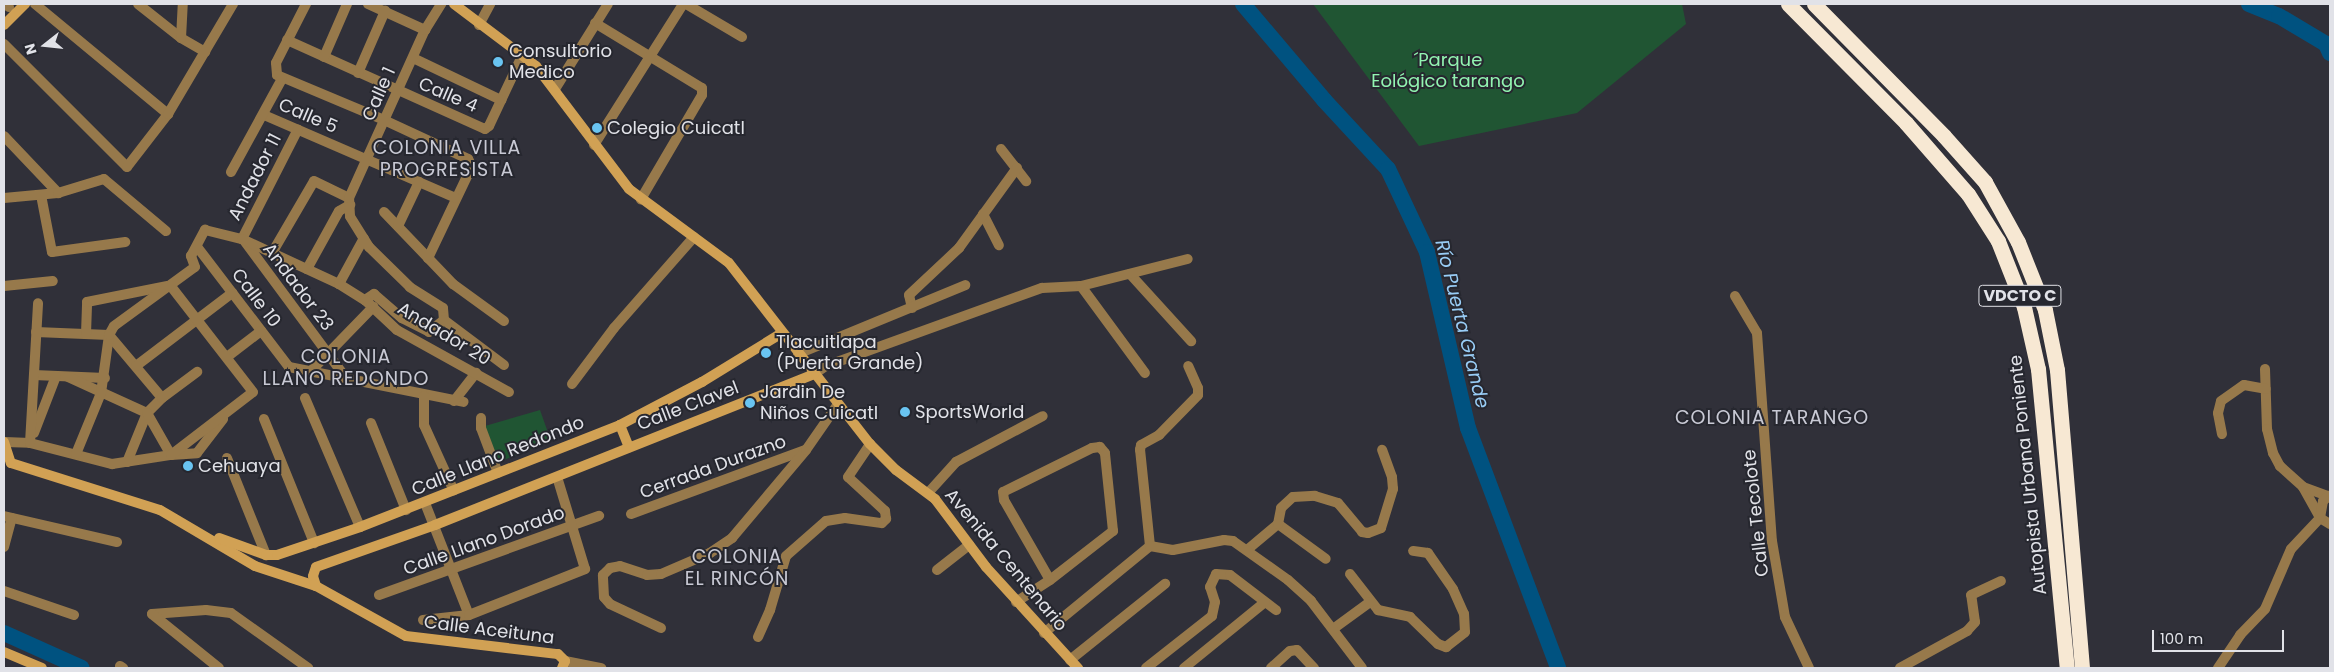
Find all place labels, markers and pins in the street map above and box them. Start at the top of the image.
place label: Consultorio Medico [509,41,612,84]
marker: Consultorio Medico [491,55,505,69]
place label: Colegio Cuicatl [607,117,745,139]
marker: Colegio Cuicatl [591,122,603,134]
place label: Tlacuitlapa (Puerta Grande) [776,332,923,374]
marker: Tlacuitlapa (Puerta Grande) [760,347,772,359]
place label: Jardin De Niños Cuicatl [760,382,878,424]
marker: Jardin De Niños Cuicatl [744,397,756,409]
place label: SportsWorld [915,401,1024,423]
marker: SportsWorld [899,406,911,418]
place label: Cehuaya [198,455,281,477]
marker: Cehuaya [182,460,194,472]

